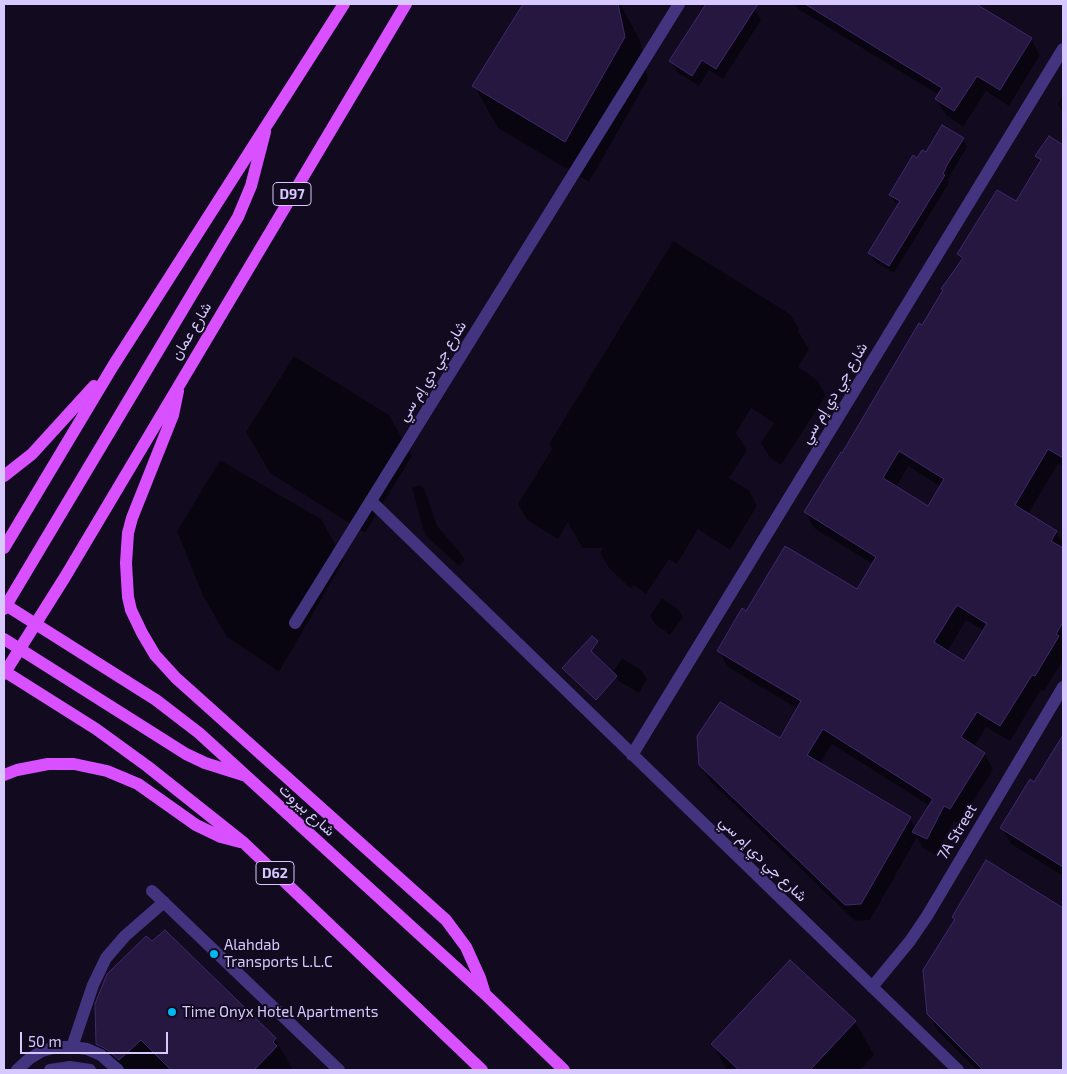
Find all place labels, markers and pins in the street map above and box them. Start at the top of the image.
place label: Alahdab Transports L.L.C [224,936,333,971]
marker: Alahdab Transports L.L.C [208,948,220,960]
place label: Time Onyx Hotel Apartments [182,1003,378,1021]
marker: Time Onyx Hotel Apartments [166,1006,178,1018]

